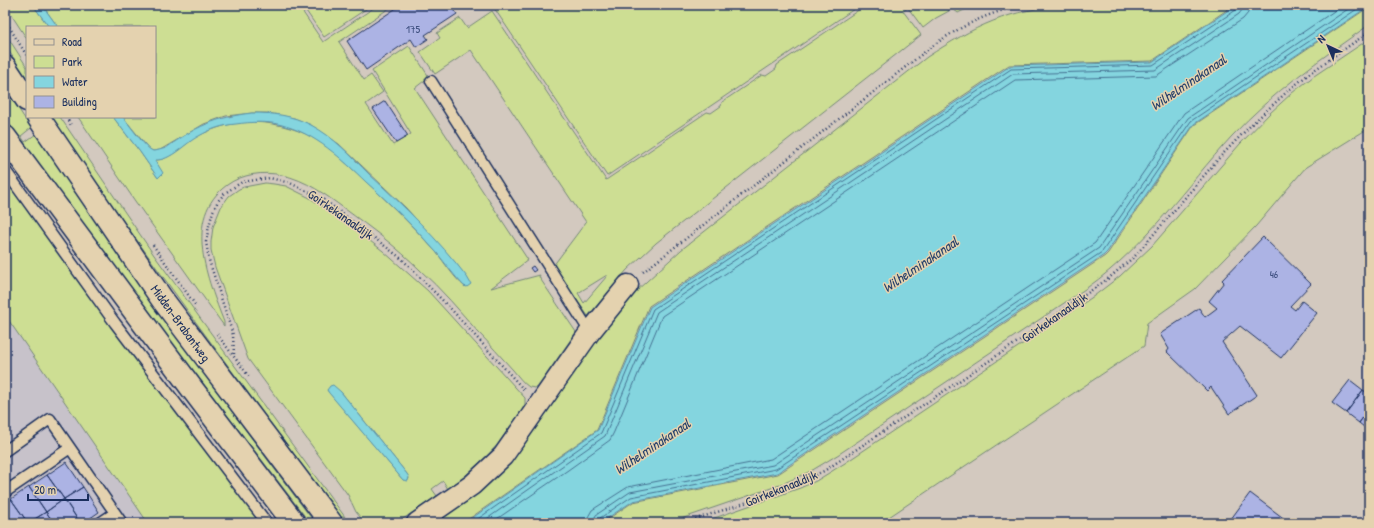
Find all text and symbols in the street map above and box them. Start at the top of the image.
house number: 175 [406,22,420,36]
legend [26,26,156,118]
north arrow [1308,26,1348,66]
text: N [1314,32,1328,46]
text: Road [62,33,82,50]
water label: Wilhelminakanaal [1146,49,1231,114]
text: Park [62,53,82,70]
text: Water [62,73,88,90]
text: Building [62,93,97,110]
street label: Goirkekanaaldijk [305,185,378,244]
water label: Wilhelminakanaal [878,231,963,296]
house number: 46 [1270,267,1279,281]
street label: Midden-Brabantweg [147,281,215,365]
street label: Goirkekanaaldijk [1018,287,1091,346]
water label: Wilhelminakanaal [610,413,695,478]
street label: Goirkekanaaldijk [742,465,820,511]
scale bar [28,476,88,502]
text: 20 m [34,481,56,498]

